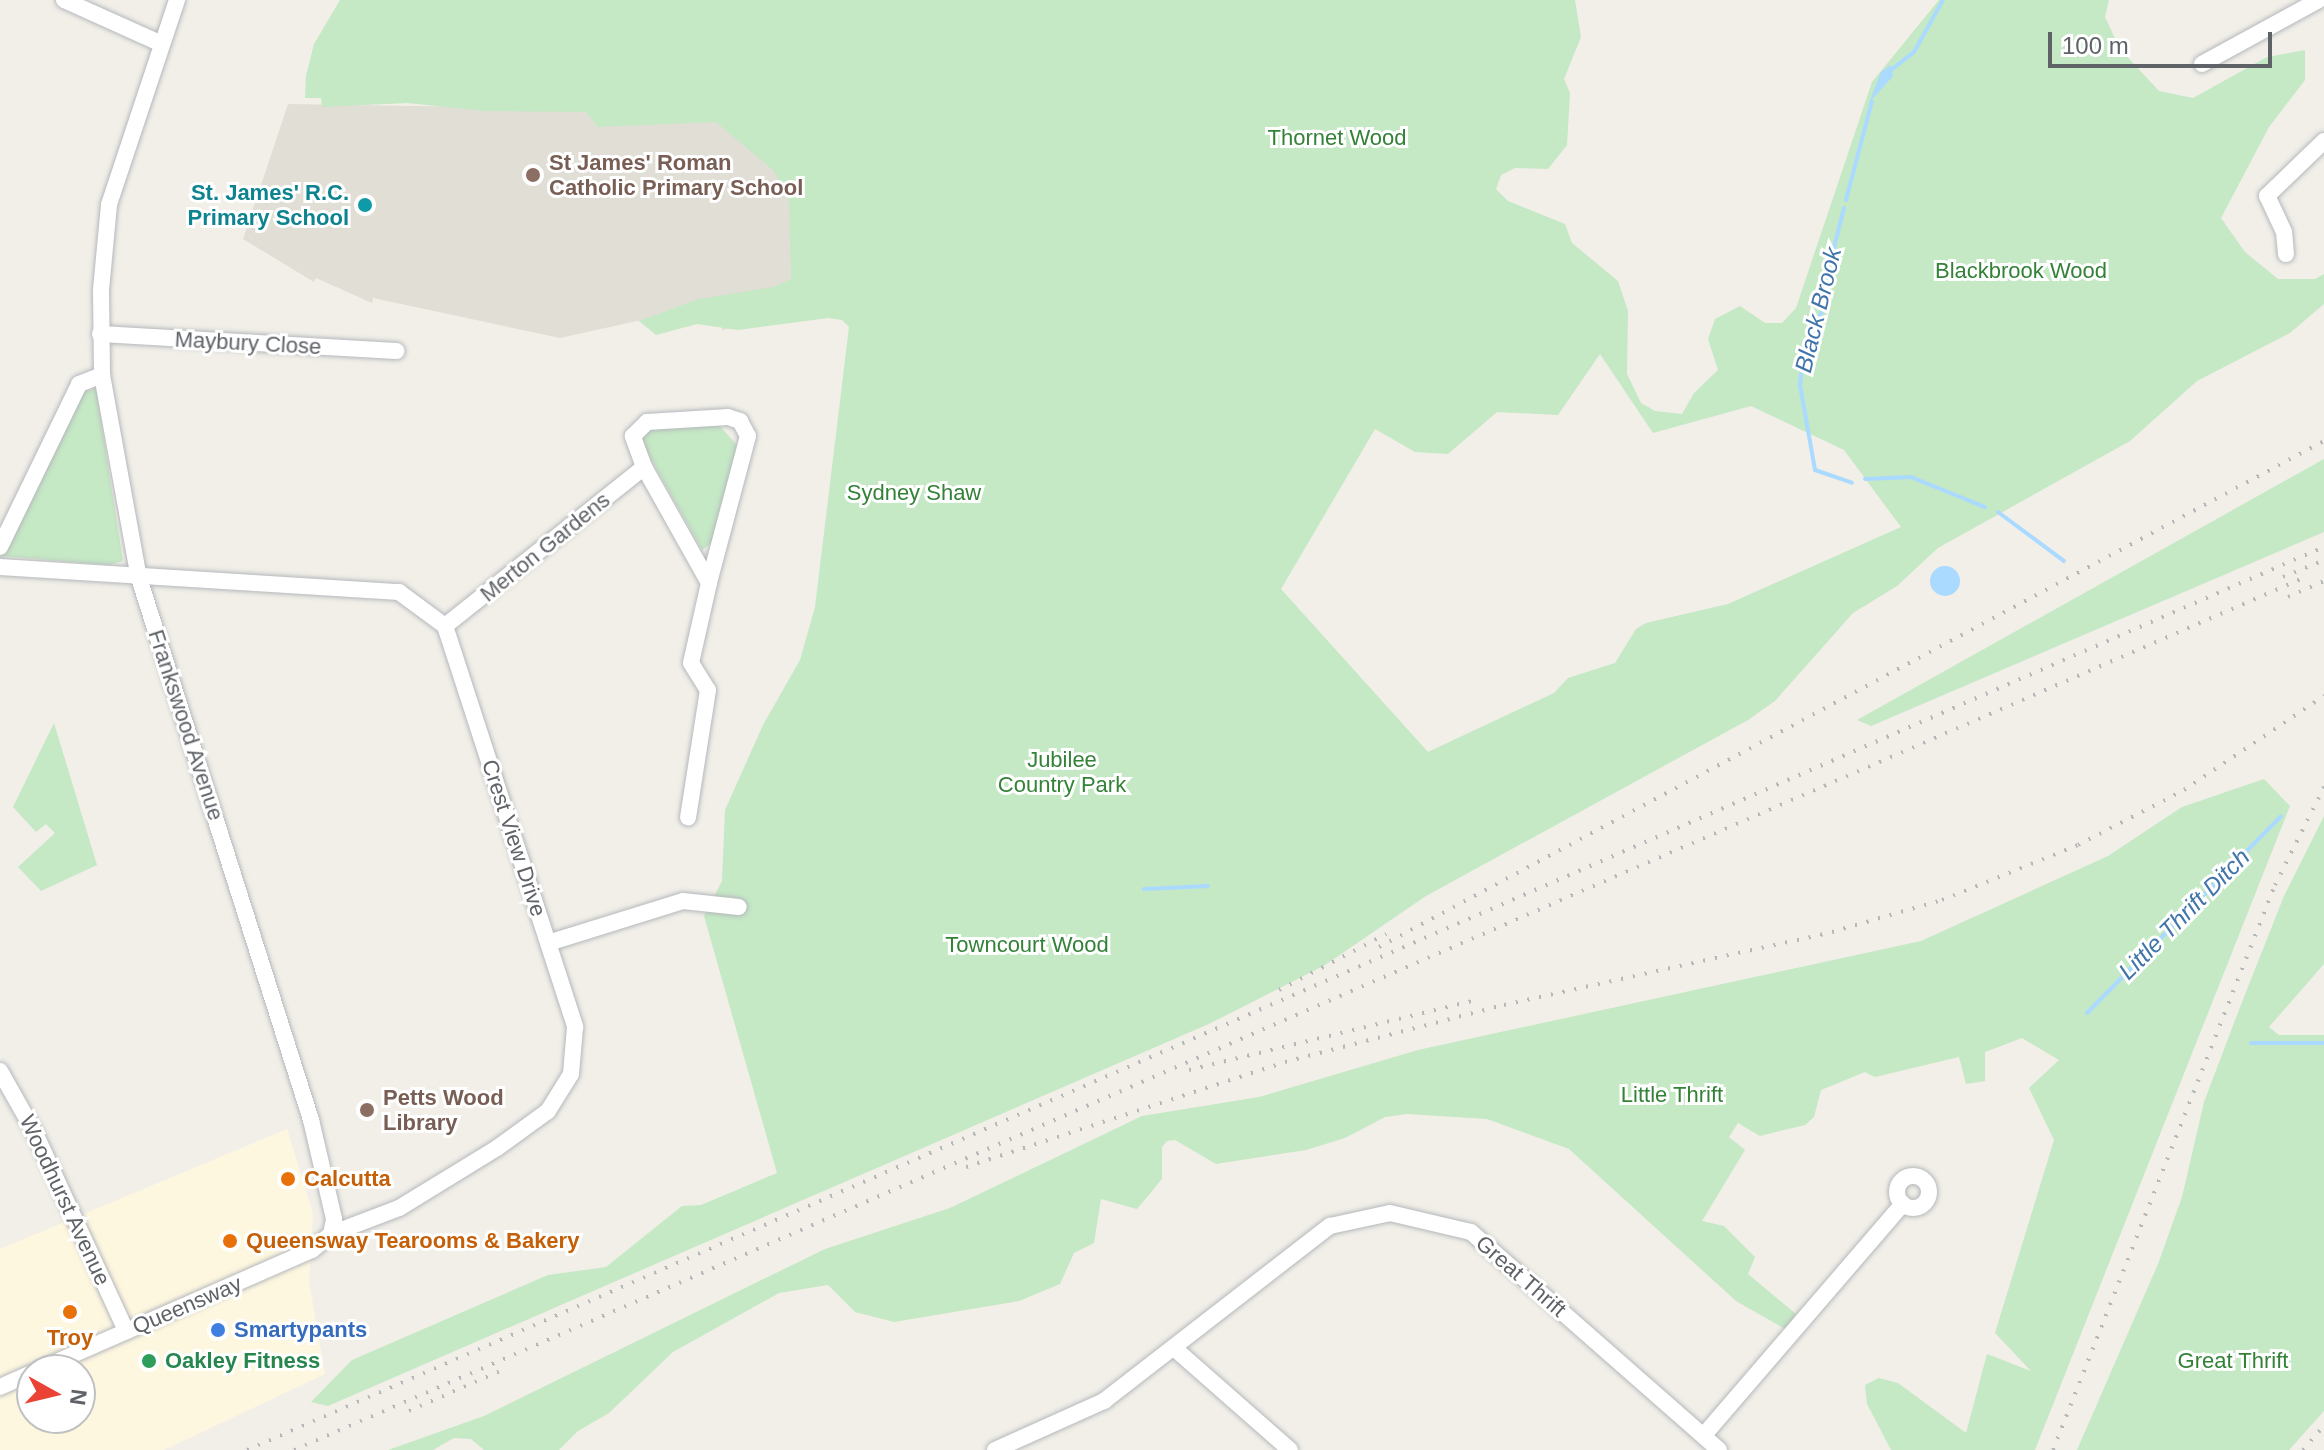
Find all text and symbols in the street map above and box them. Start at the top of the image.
scale bar [2052,16,2276,66]
text: 100 m [2062,32,2129,59]
park label: Thornet Wood [1267,125,1407,151]
place label: St James' Roman Catholic Primary School [549,149,803,200]
marker: St James' Roman Catholic Primary School [524,166,542,184]
place label: St. James' R.C. Primary School [188,179,349,230]
marker: St. James' R.C. Primary School [356,196,374,214]
water label: Black Brook [1789,244,1847,376]
park label: Blackbrook Wood [1935,258,2107,284]
street label: Maybury Close [174,326,322,360]
park label: Sydney Shaw [847,480,981,506]
street label: Merton Gardens [475,487,615,607]
street label: Frankswood Avenue [143,626,229,824]
park label: Jubilee Country Park [998,746,1126,798]
street label: Crest View Drive [476,756,552,920]
water label: Little Thrift Ditch [2113,843,2255,985]
park label: Towncourt Wood [945,932,1109,958]
park label: Little Thrift [1621,1082,1723,1108]
place label: Petts Wood Library [383,1084,504,1136]
marker: Petts Wood Library [358,1101,376,1119]
street label: Woodhurst Avenue [14,1110,116,1290]
place label: Calcutta [304,1166,391,1192]
marker: Calcutta [279,1170,297,1188]
place label: Queensway Tearooms & Bakery [246,1228,579,1254]
street label: Great Thrift [1470,1230,1572,1322]
marker: Queensway Tearooms & Bakery [221,1232,239,1250]
street label: Queensway [128,1270,246,1340]
marker: Troy [61,1303,79,1321]
place label: Smartypants [234,1317,367,1343]
marker: Smartypants [209,1321,227,1339]
place label: Troy [47,1325,93,1351]
place label: Oakley Fitness [165,1348,320,1374]
park label: Great Thrift [2177,1348,2289,1374]
marker: Oakley Fitness [140,1352,158,1370]
north arrow [16,1354,96,1434]
text: N [65,1388,92,1407]

